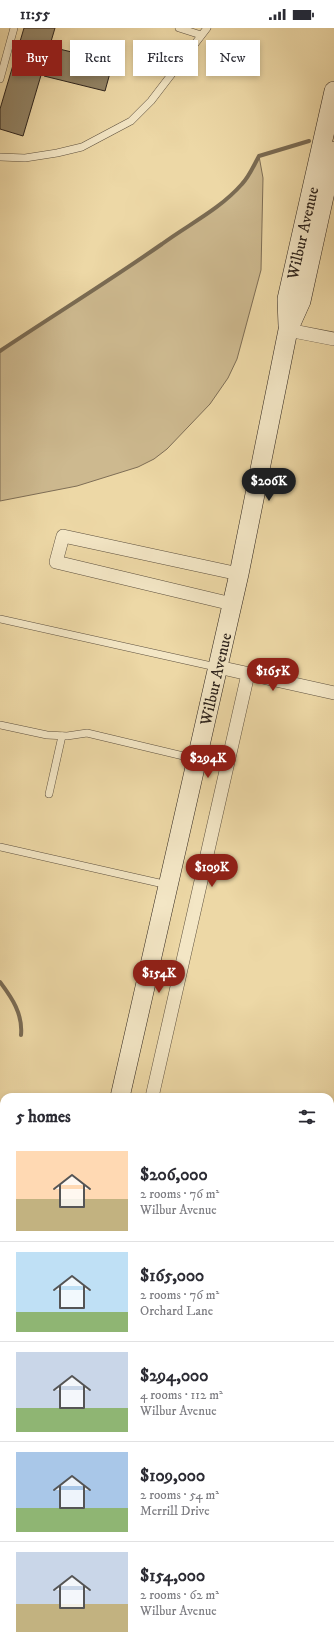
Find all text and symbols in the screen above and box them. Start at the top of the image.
text: 11:55 [20,5,50,24]
chip: Buy [12,40,62,76]
chip: Rent [70,40,125,76]
chip: Filters [133,40,198,76]
chip: New [206,40,260,76]
street label: Wilbur Avenue [282,185,323,282]
pin: $206K [241,468,297,502]
text: $206K [251,473,287,489]
street label: Wilbur Avenue [195,631,236,728]
pin: $165K [245,658,301,692]
text: $165K [256,663,290,679]
pin: $294K [180,745,236,779]
text: $294K [190,750,226,766]
pin: $109K [184,854,240,888]
text: $109K [195,859,229,875]
pin: $154K [131,960,187,994]
text: $154K [142,965,176,981]
text: 5 homes [16,1106,71,1128]
icon: filters [296,1106,318,1128]
text: $206,000 [140,1164,208,1186]
icon: home [48,1167,96,1215]
text: 2 rooms · 76 m² [140,1186,219,1202]
text: Wilbur Avenue [140,1202,217,1218]
text: $165,000 [140,1265,204,1287]
icon: home [48,1268,96,1316]
text: 2 rooms · 76 m² [140,1287,219,1303]
text: Orchard Lane [140,1303,213,1319]
text: $294,000 [140,1365,208,1387]
icon: home [48,1368,96,1416]
text: 4 rooms · 112 m² [140,1387,223,1403]
text: Wilbur Avenue [140,1403,217,1419]
text: $109,000 [140,1465,205,1487]
icon: home [48,1468,96,1516]
text: 2 rooms · 54 m² [140,1487,219,1503]
text: Merrill Drive [140,1503,210,1519]
text: $154,000 [140,1565,205,1587]
icon: home [48,1568,96,1616]
text: 2 rooms · 62 m² [140,1587,219,1603]
text: Wilbur Avenue [140,1603,217,1619]

